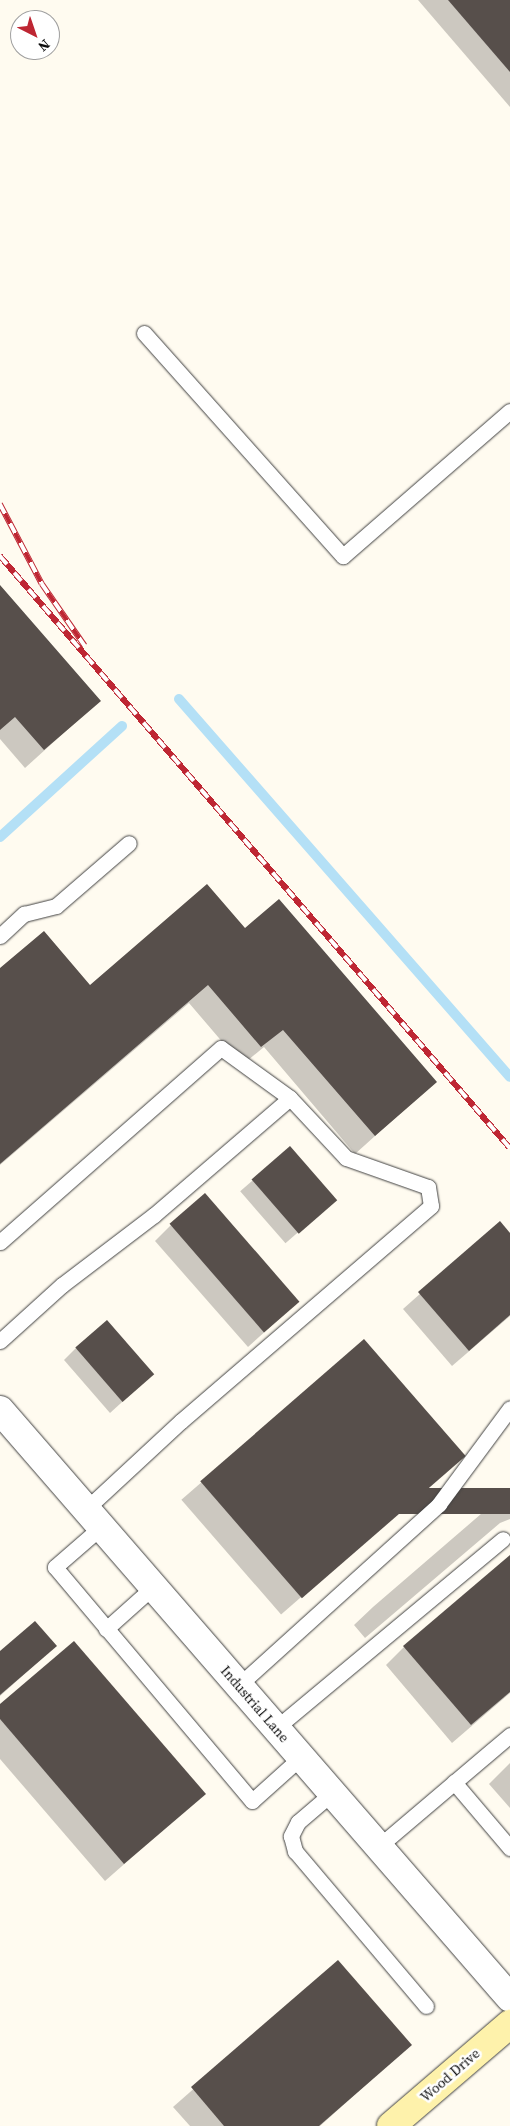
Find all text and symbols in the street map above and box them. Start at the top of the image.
north arrow [10,10,60,60]
text: N [34,35,55,56]
street label: Industrial Lane [217,1662,293,1746]
street label: Wood Drive [417,2045,483,2105]

